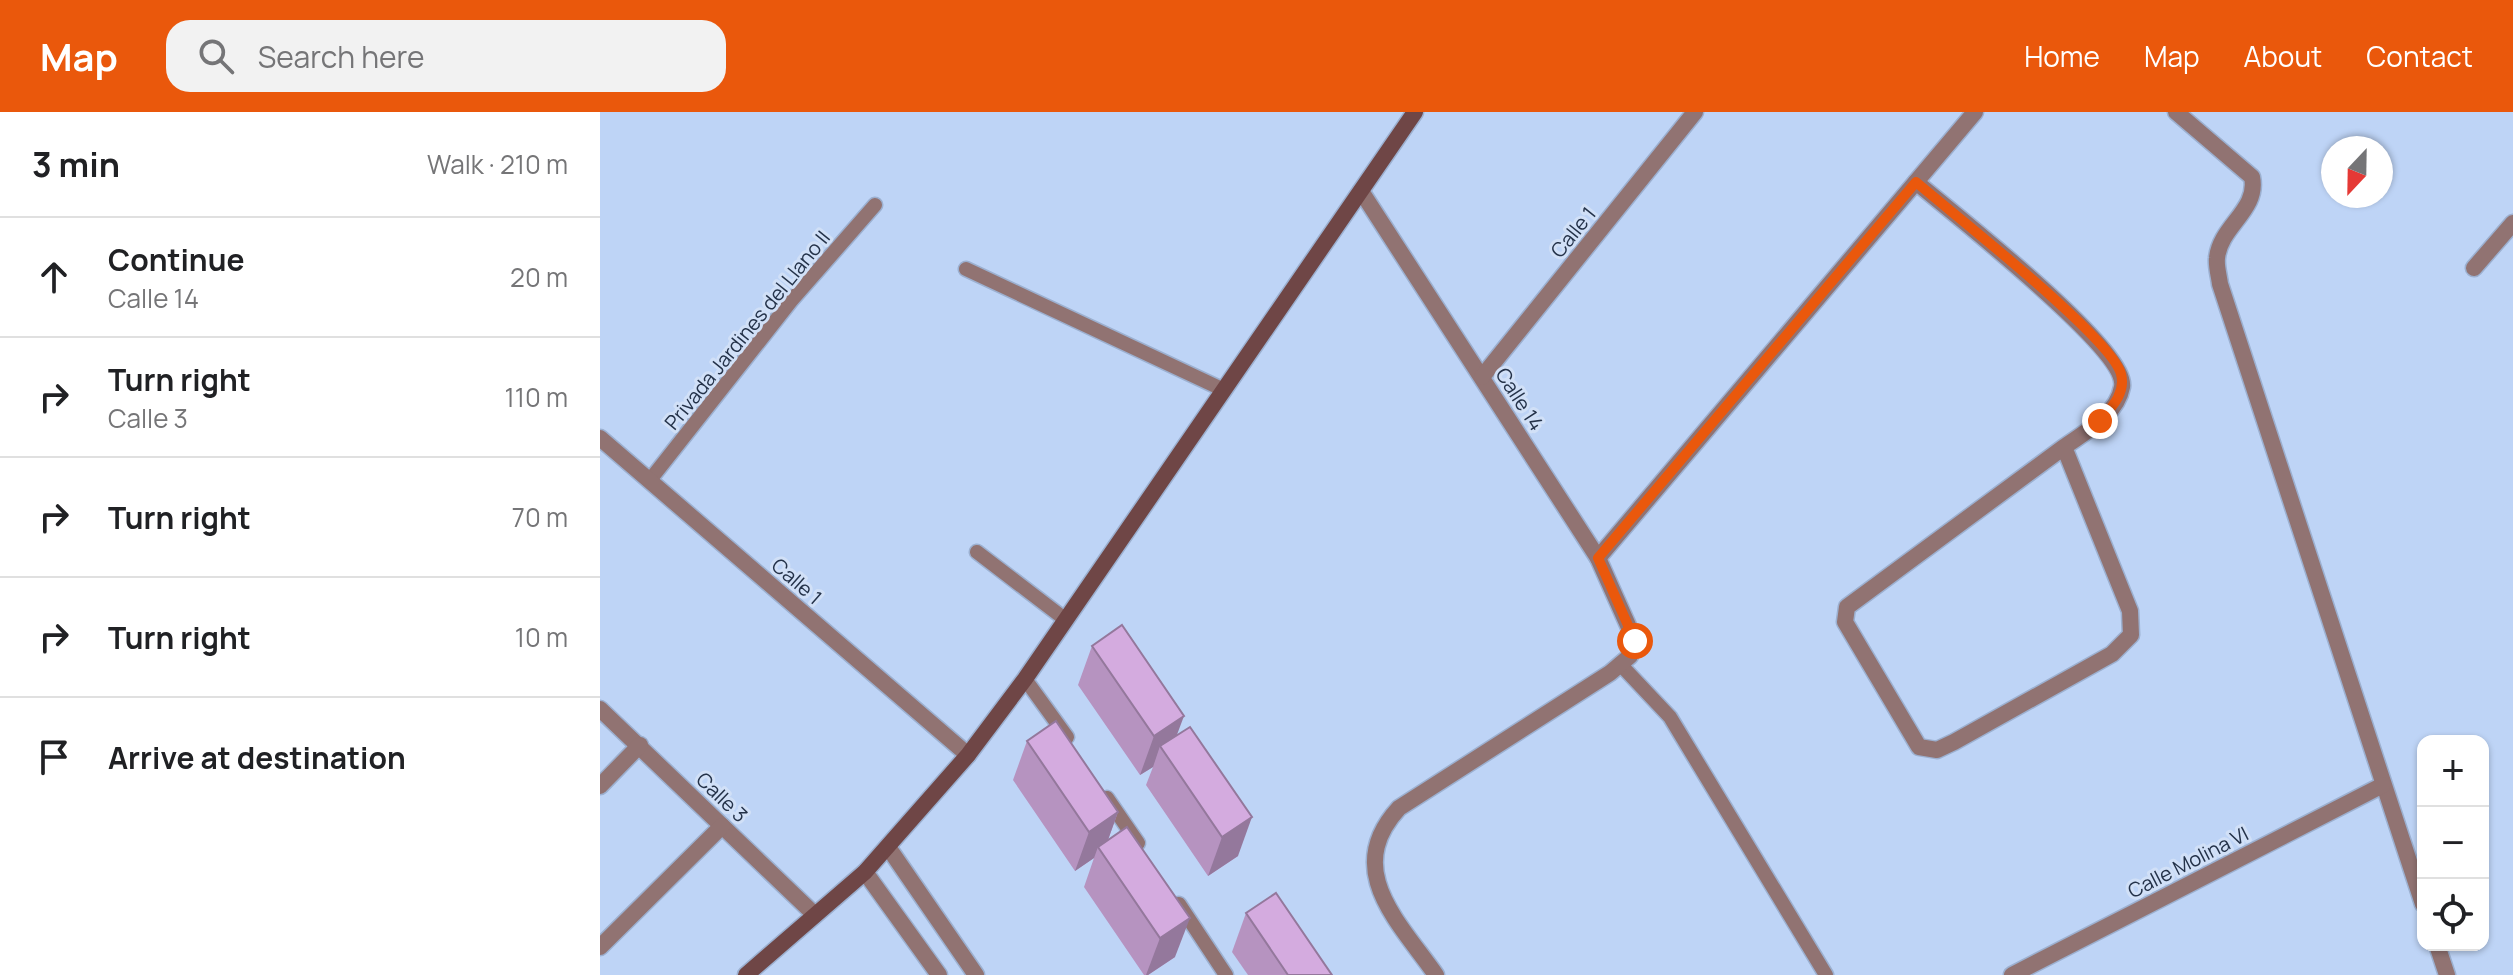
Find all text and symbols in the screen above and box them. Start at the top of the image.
search box [166,20,726,92]
text: Map [40,30,118,82]
icon: search [194,34,238,78]
text: Search here [258,36,425,77]
text: Home [2024,37,2100,75]
text: Map [2144,37,2200,75]
text: About [2244,37,2322,75]
text: Contact [2366,37,2473,75]
north arrow [2321,136,2393,208]
text: 3 min [32,141,120,187]
text: Walk · 210 m [427,146,568,182]
street label: Calle 1 [1544,201,1602,263]
street label: Privada Jardines del Llano II [658,225,836,435]
text: Continue [108,239,244,280]
icon: ahead [32,255,76,299]
text: 20 m [510,259,568,295]
text: Calle 14 [108,280,199,316]
text: Turn right [108,359,251,400]
street label: Calle 14 [1490,362,1550,436]
icon: right [32,375,76,419]
text: 110 m [505,379,568,415]
text: Calle 3 [108,400,188,436]
route end [2082,403,2118,439]
icon: right [32,495,76,539]
text: Turn right [108,497,251,538]
text: 70 m [512,499,568,535]
street label: Calle 1 [766,552,828,610]
icon: right [32,615,76,659]
text: Turn right [108,617,251,658]
text: 10 m [515,619,568,655]
route start [1617,623,1653,659]
icon: arrive [32,735,76,779]
map controls [2417,735,2489,951]
button: + [2417,735,2489,807]
text: Arrive at destination [108,737,406,778]
street label: Calle 3 [690,766,754,828]
button: − [2417,807,2489,879]
street label: Calle Molina VI [2123,820,2253,904]
button: locate [2417,879,2489,951]

